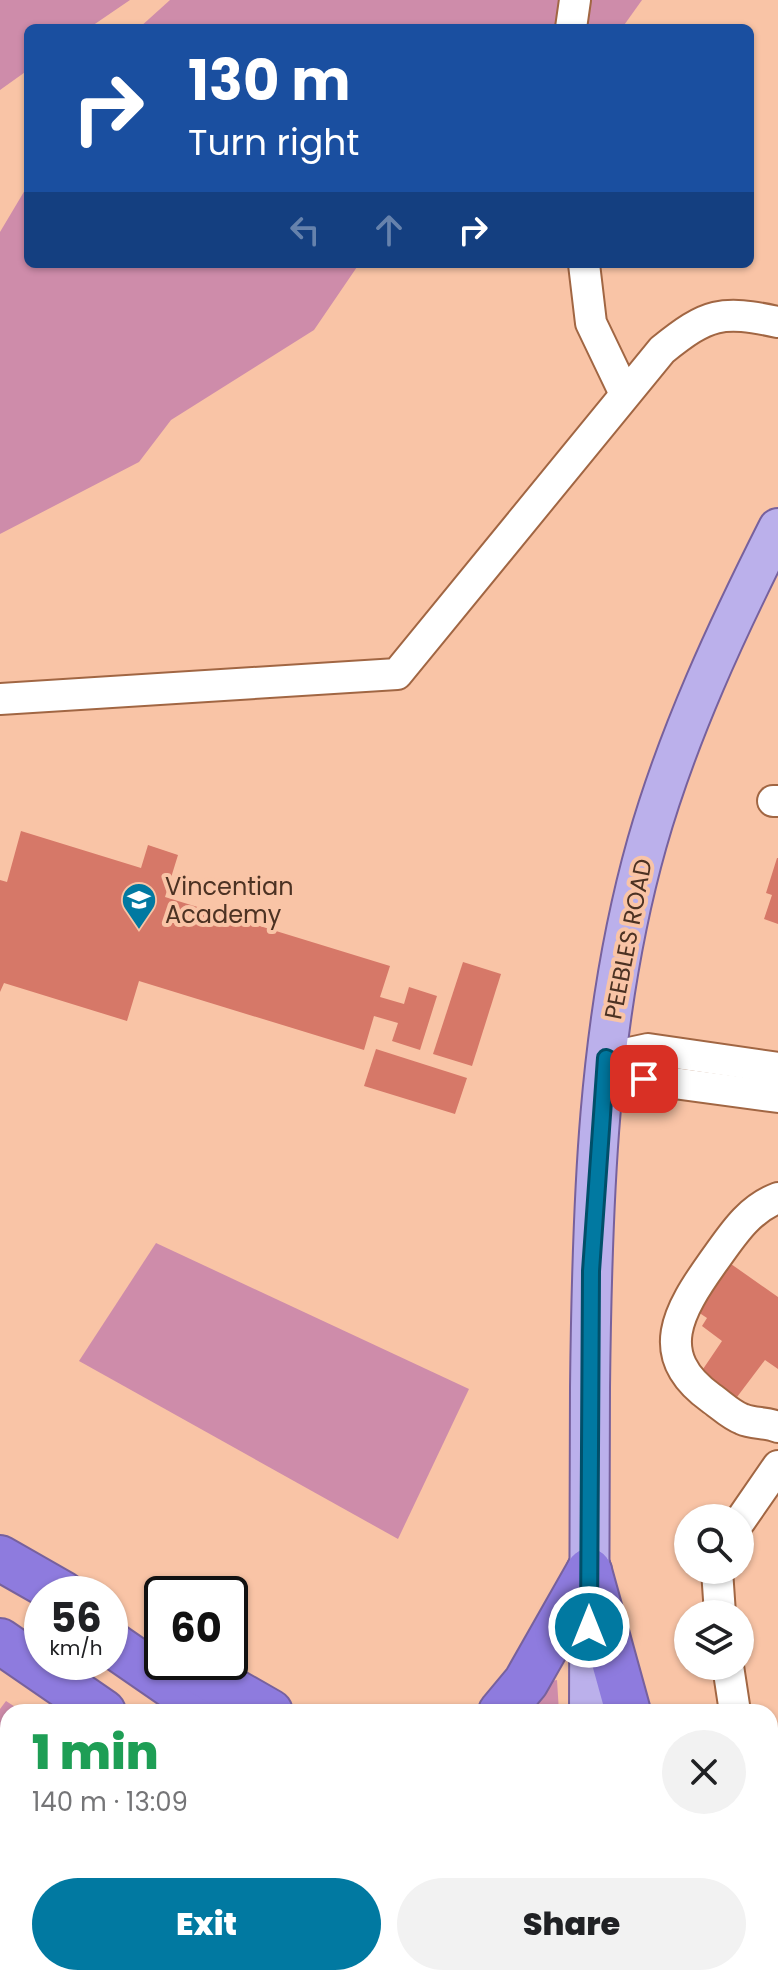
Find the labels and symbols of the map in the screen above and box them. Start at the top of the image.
street label: PEEBLES ROAD [596,856,660,1022]
place label: Vincentian Academy [165,870,294,931]
school or university icon: Vincentian Academy [120,881,158,931]
pin [610,1045,678,1113]
speed limit sign: 60 [144,1576,248,1680]
position arrow [547,1585,631,1669]

